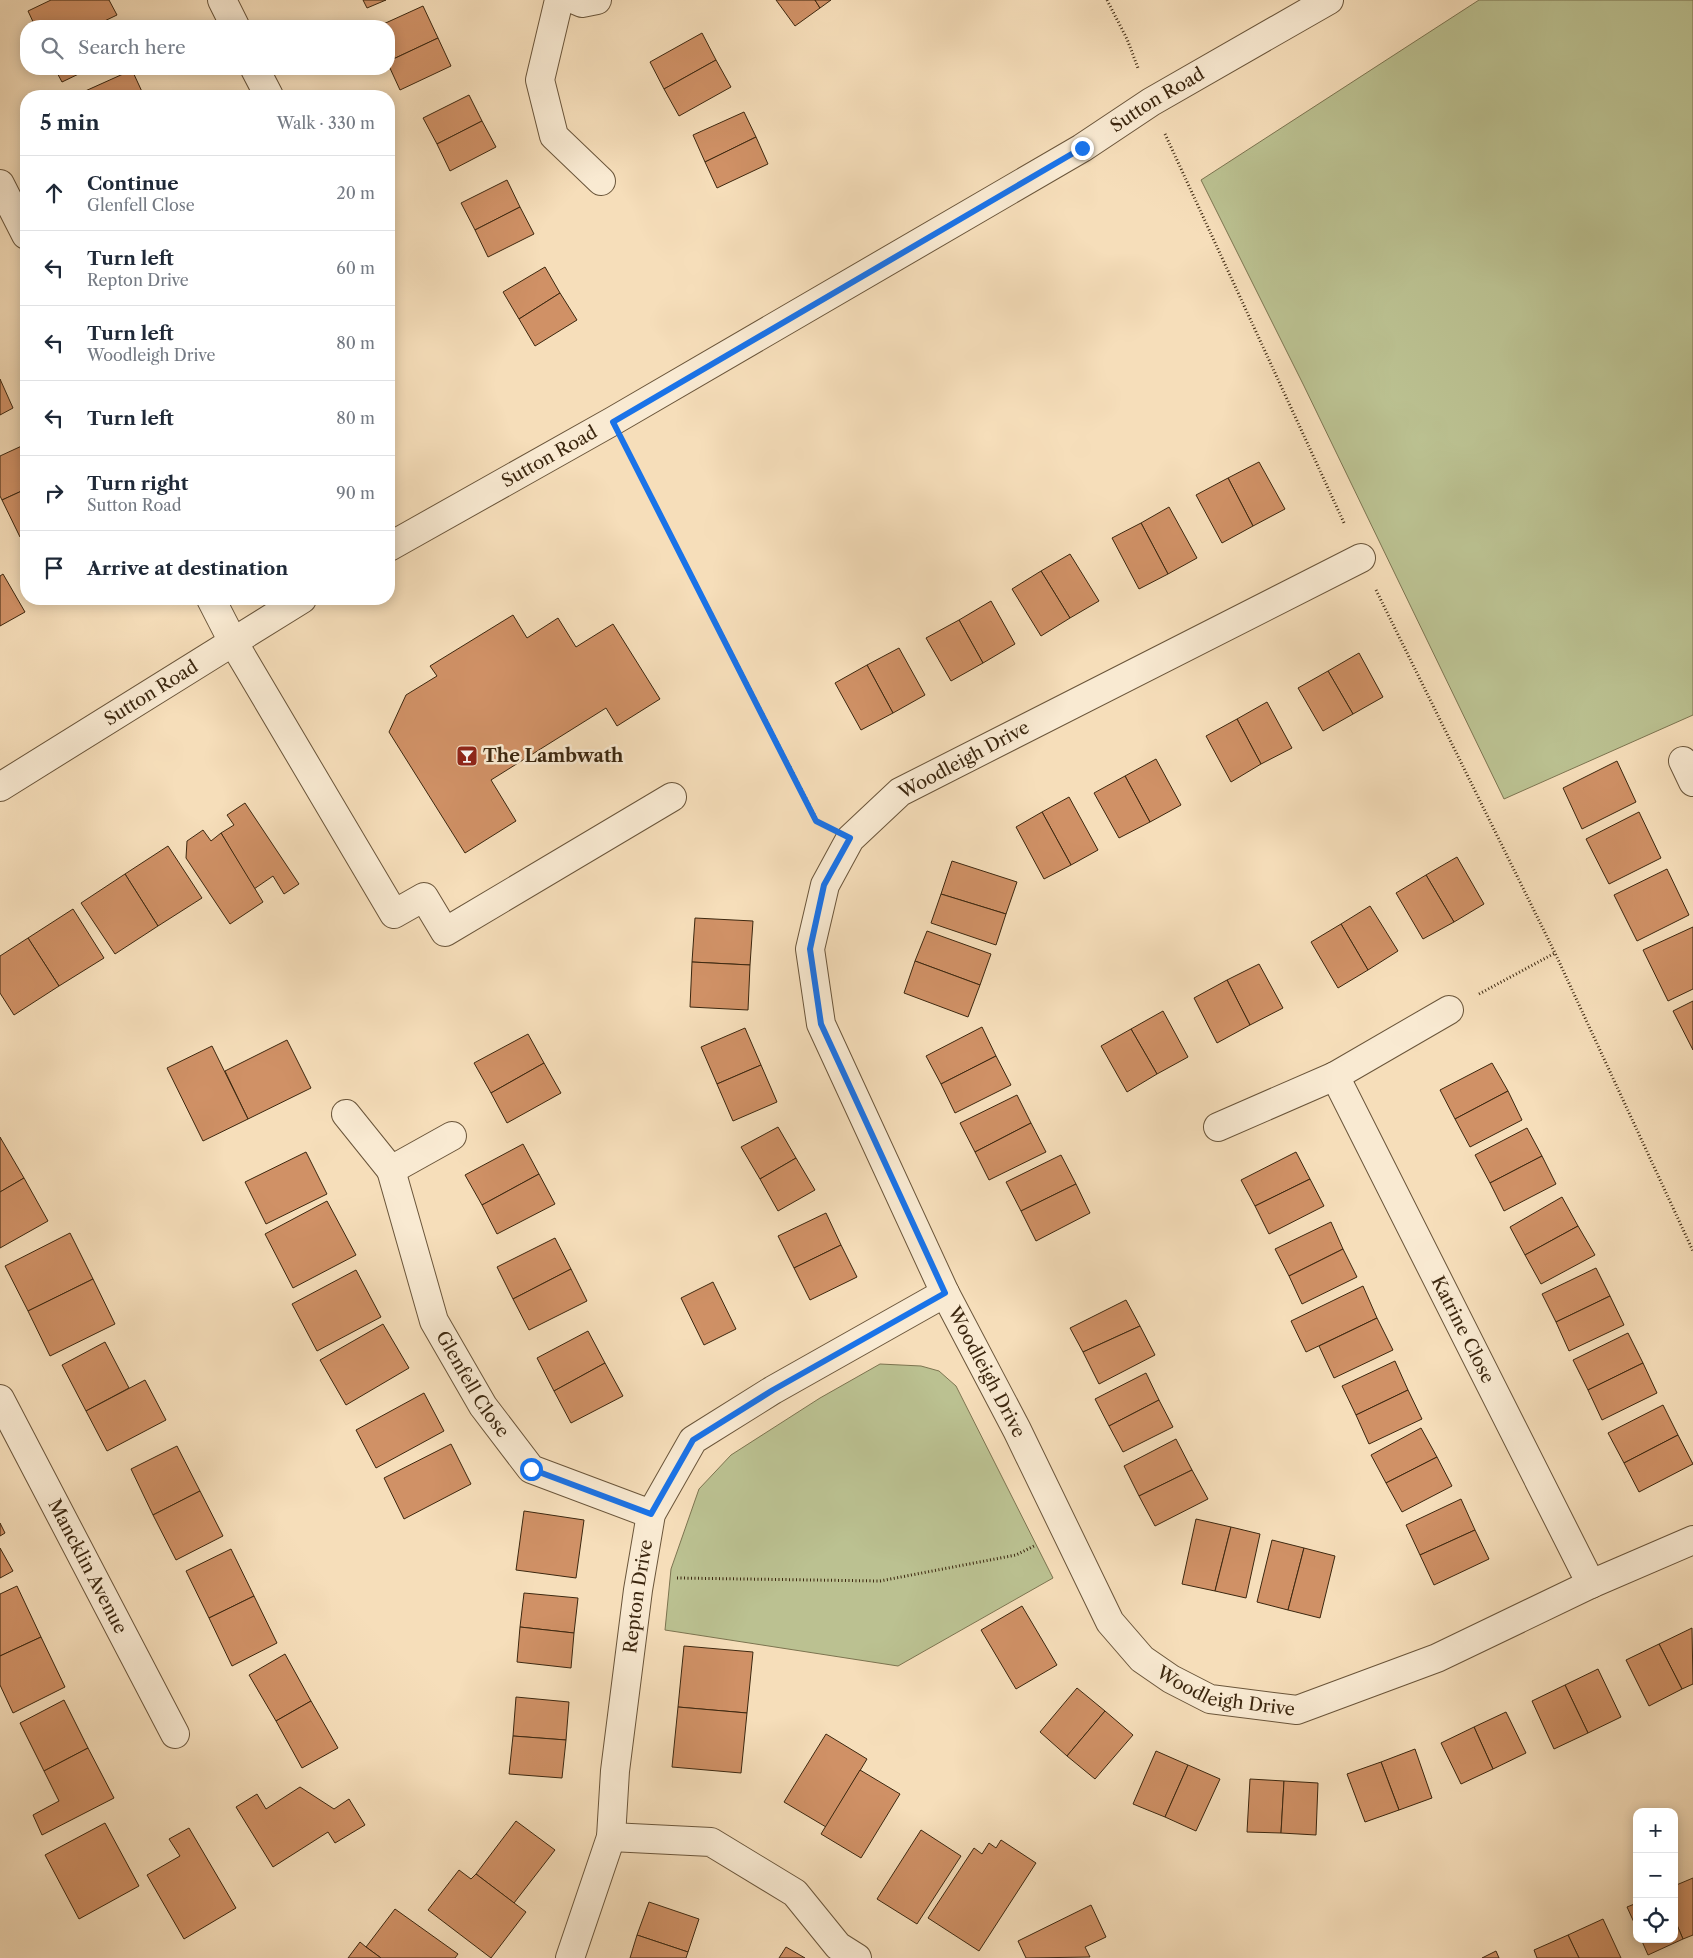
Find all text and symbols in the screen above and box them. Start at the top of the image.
search box [20,20,395,75]
icon: search [38,34,66,62]
text: Search here [78,36,186,59]
street label: Sutton Road [1106,63,1208,137]
text: 5 min [40,110,100,135]
text: Walk · 330 m [277,113,375,133]
route end [1071,137,1094,160]
text: Continue [87,172,179,195]
icon: ahead [40,179,68,207]
text: 20 m [336,183,375,203]
text: Glenfell Close [87,195,195,215]
text: Turn left [87,247,174,270]
icon: left [40,254,68,282]
text: 60 m [336,258,375,278]
text: Repton Drive [87,270,189,290]
text: Turn left [87,322,174,345]
icon: left [40,329,68,357]
text: 80 m [336,333,375,353]
text: Woodleigh Drive [87,345,215,365]
icon: left [40,404,68,432]
text: Turn left [87,407,174,430]
text: 80 m [336,408,375,428]
street label: Sutton Road [498,421,601,492]
text: Turn right [87,472,188,495]
icon: right [40,479,68,507]
text: 90 m [336,483,375,503]
text: Sutton Road [87,495,181,515]
icon: arrive [40,554,68,582]
text: Arrive at destination [87,557,288,580]
street label: Sutton Road [100,655,202,730]
street label: Woodleigh Drive [894,716,1033,804]
bar icon: The Lambwath [455,744,479,768]
place label: The Lambwath [483,745,624,767]
street label: Katrine Close [1427,1272,1499,1387]
street label: Woodleigh Drive [943,1302,1030,1441]
street label: Glenfell Close [431,1327,514,1442]
route start [520,1458,543,1481]
street label: Mancklin Avenue [43,1495,132,1638]
street label: Repton Drive [619,1538,657,1655]
street label: Woodleigh Drive [1151,1661,1296,1721]
map controls [1633,1808,1678,1943]
button: + [1633,1808,1678,1853]
button: − [1633,1853,1678,1898]
button: locate [1633,1898,1678,1943]

